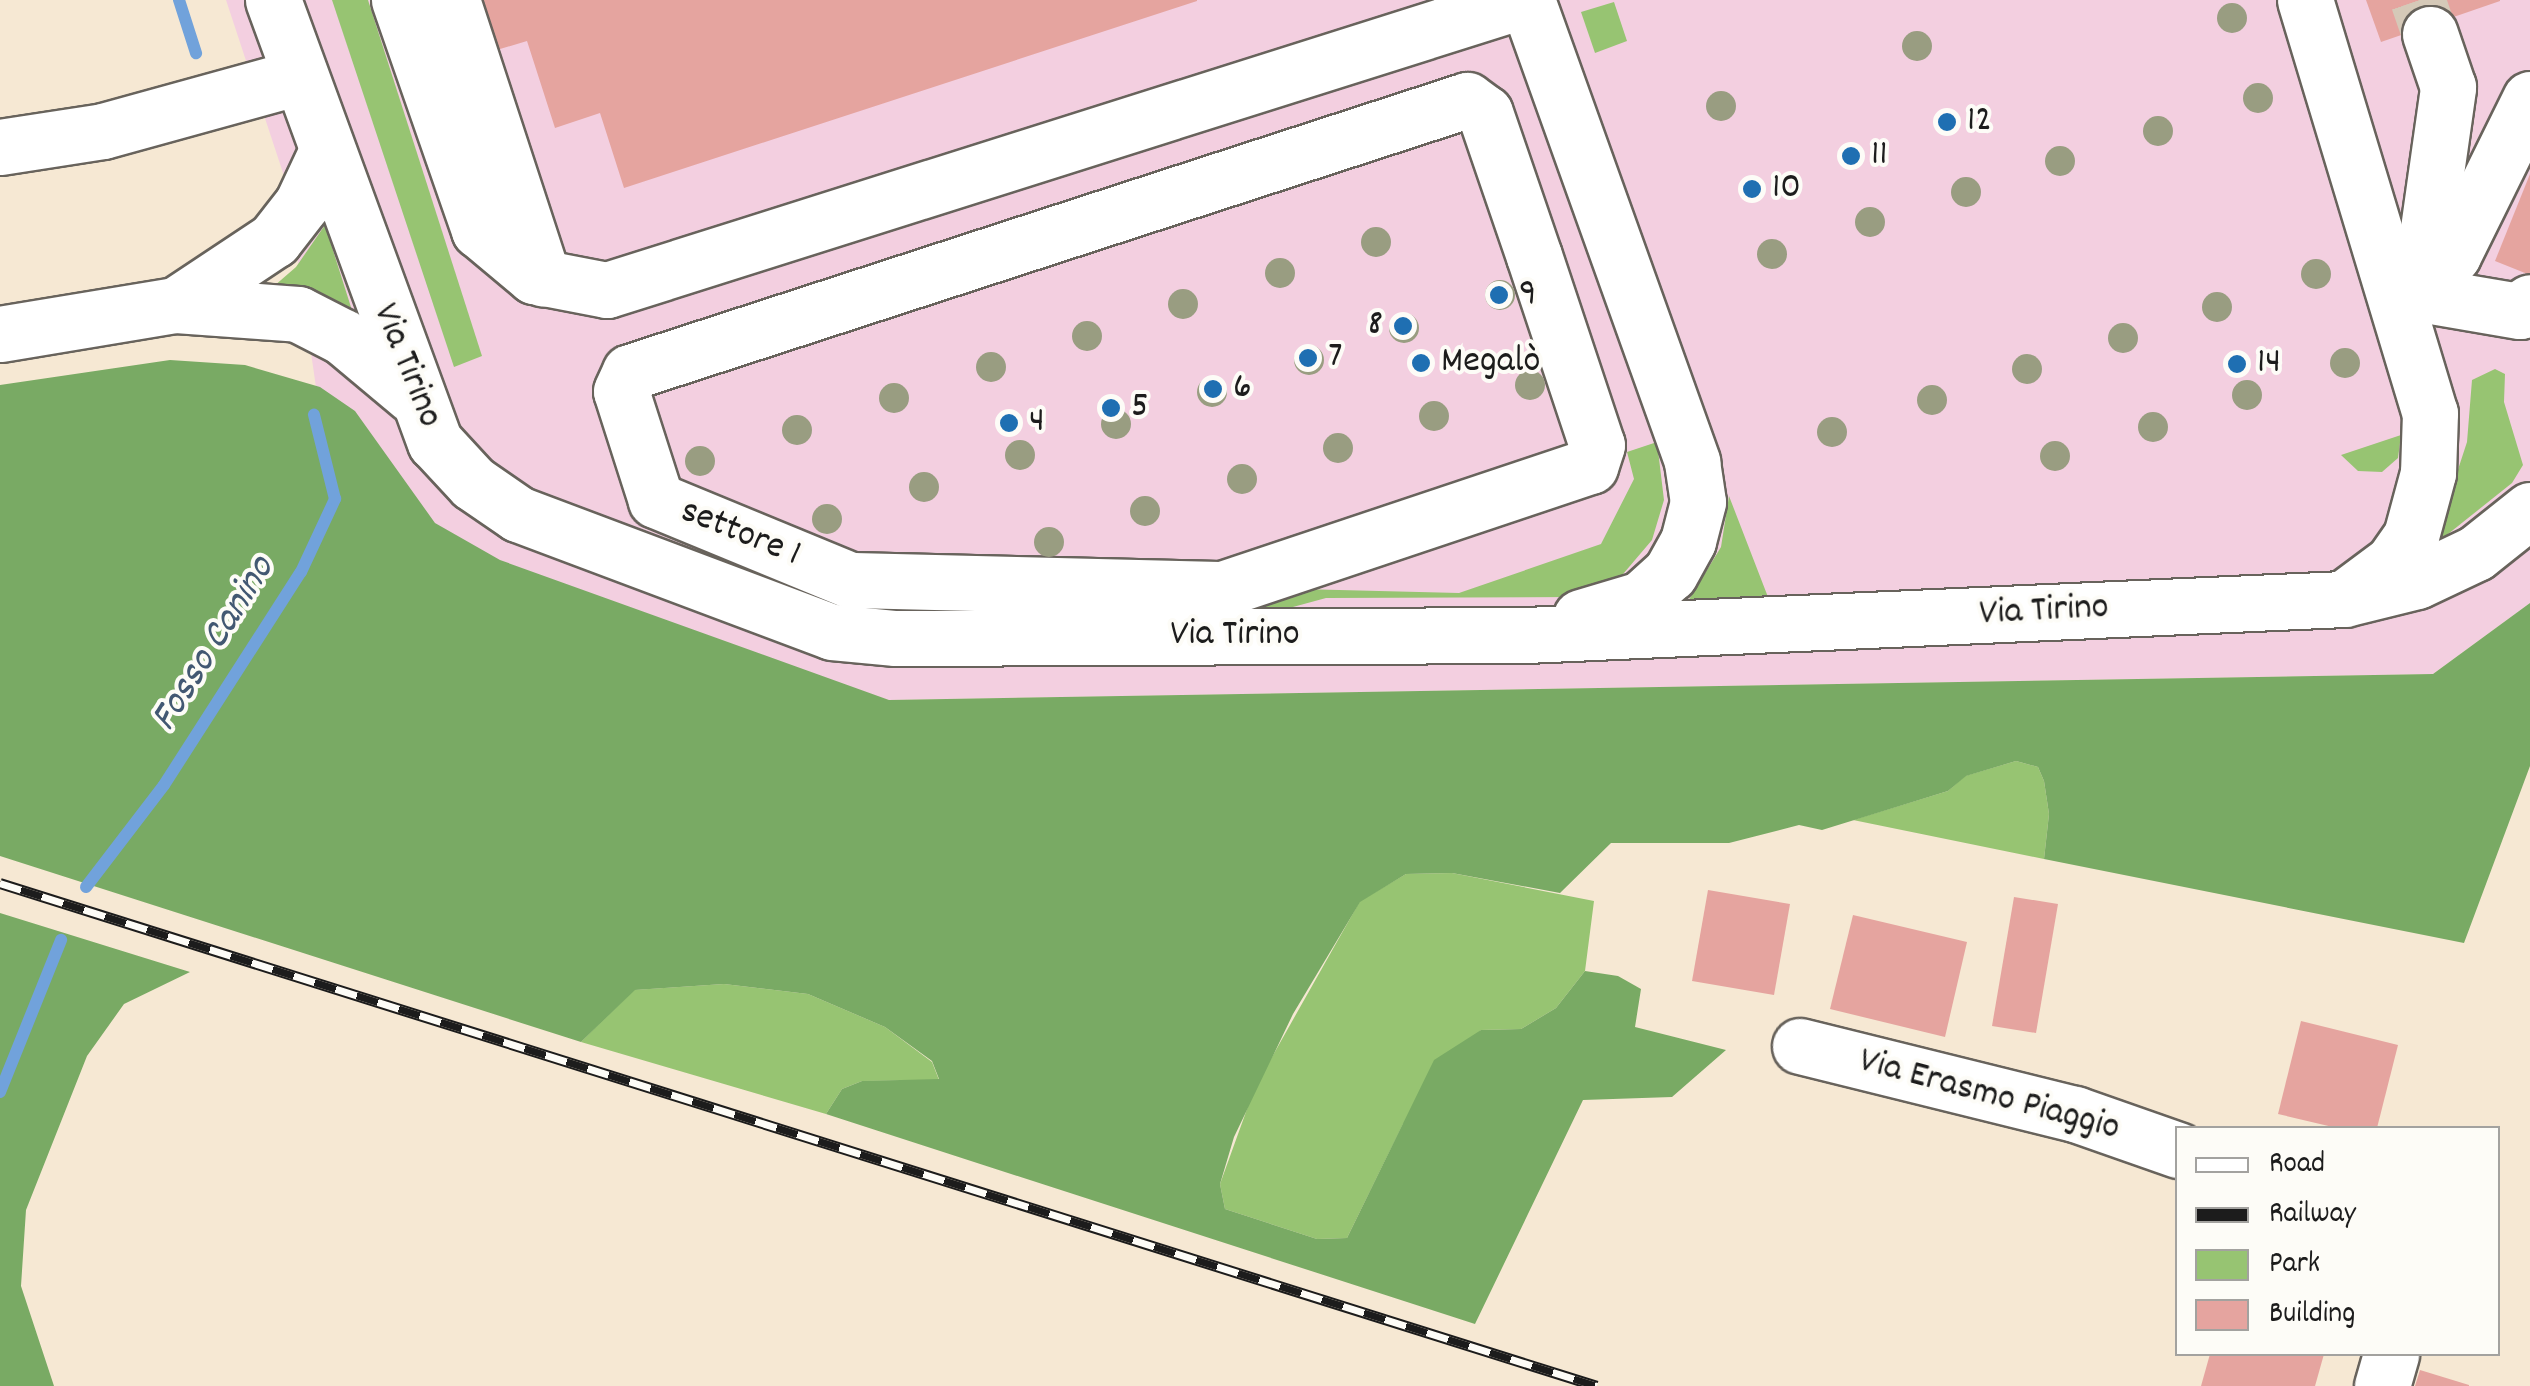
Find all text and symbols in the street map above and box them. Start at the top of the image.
place label: 12 [1967,99,1992,145]
marker: 12 [1936,111,1958,133]
place label: 11 [1871,133,1888,179]
marker: 11 [1840,145,1862,167]
place label: 10 [1772,166,1801,212]
marker: 10 [1741,178,1763,200]
place label: 9 [1519,272,1536,318]
marker: 9 [1488,284,1510,306]
street label: Via Tirino [361,297,451,435]
place label: 8 [1368,303,1383,349]
marker: 8 [1392,315,1414,337]
place label: 7 [1328,335,1343,381]
place label: Megalò [1441,340,1540,386]
place label: 14 [2257,341,2281,387]
marker: 7 [1297,347,1319,369]
marker: Megalò [1410,352,1432,374]
marker: 14 [2226,353,2248,375]
place label: 6 [1233,366,1252,412]
marker: 6 [1202,378,1224,400]
place label: 5 [1131,385,1149,431]
marker: 5 [1100,397,1122,419]
place label: 4 [1029,400,1045,446]
marker: 4 [998,412,1020,434]
street label: settore 1 [673,489,807,579]
water label: Fosso Canino [142,549,288,741]
street label: Via Tirino [1978,586,2110,638]
street label: Via Tirino [1170,613,1300,659]
street label: Via Erasmo Piaggio [1854,1039,2124,1153]
legend [2175,1126,2500,1356]
text: Road [2269,1144,2325,1187]
text: Railway [2269,1194,2356,1237]
text: Park [2269,1244,2320,1287]
text: Building [2269,1294,2355,1337]

